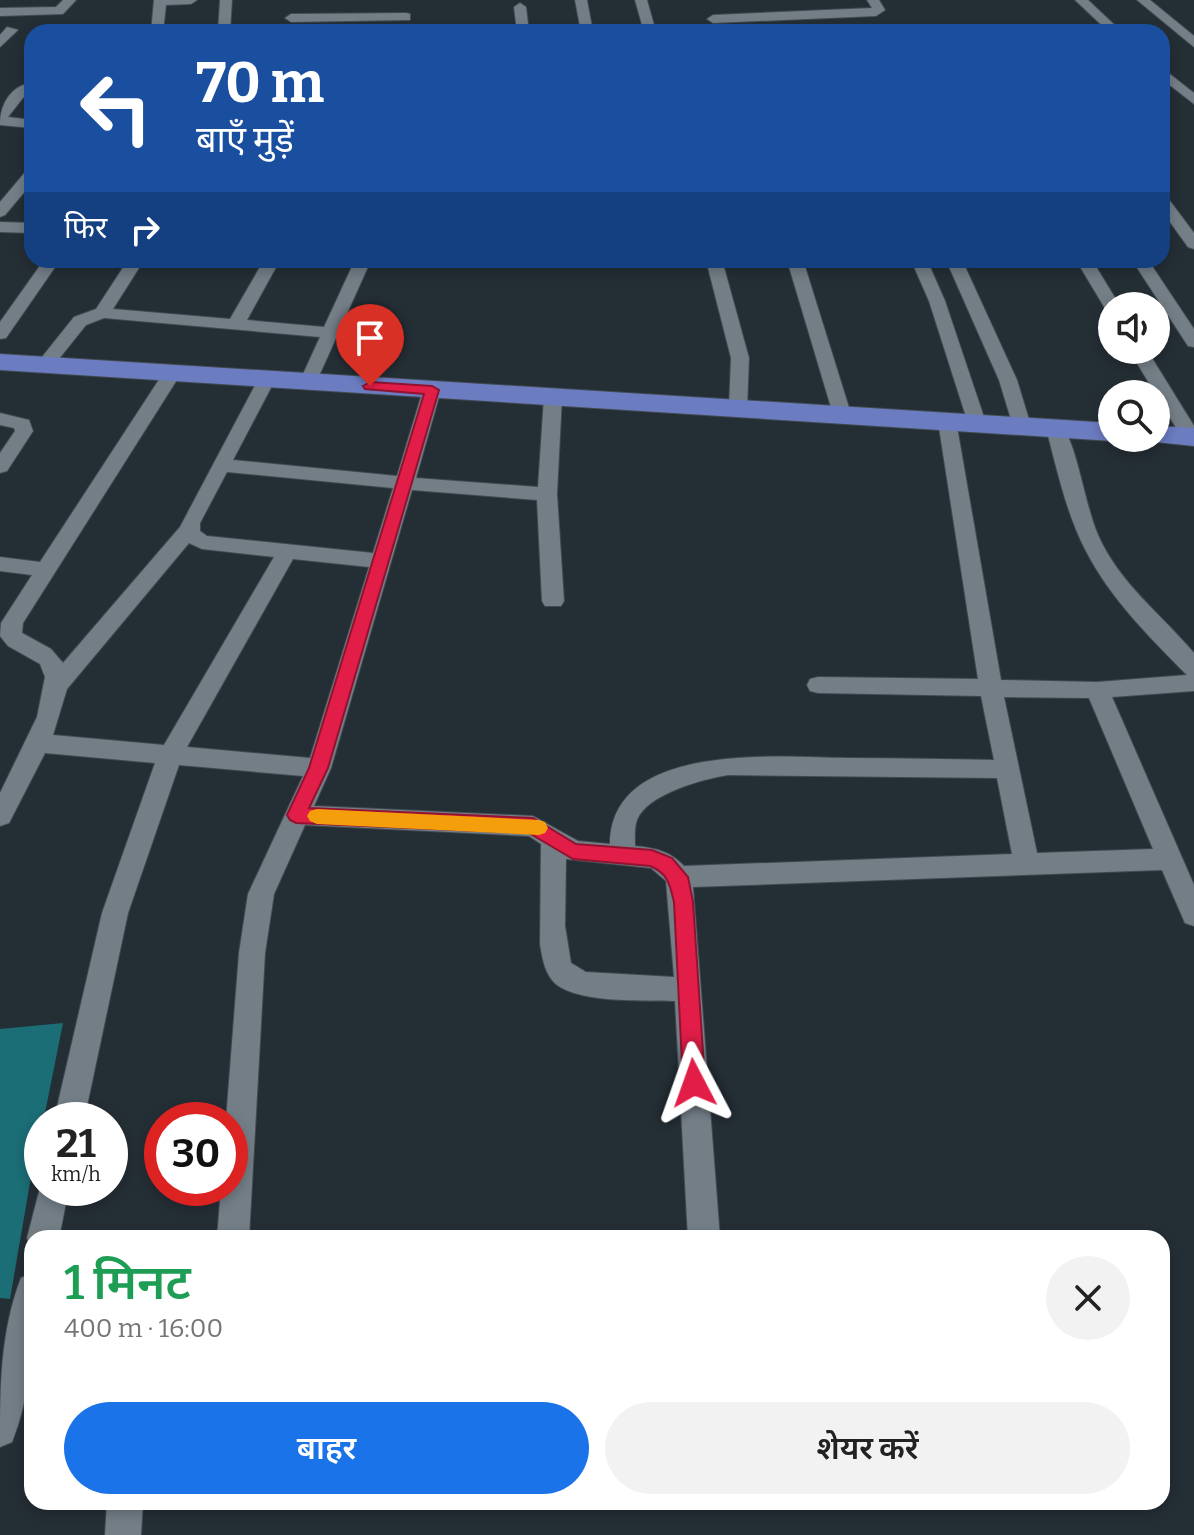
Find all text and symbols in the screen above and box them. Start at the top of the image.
text: 70 m [196,50,324,117]
icon: left [64,56,168,160]
text: बाएँ मुड़ें [196,118,294,162]
icon: right [123,208,167,252]
text: फिर [64,210,107,246]
map controls [1098,292,1170,452]
button: sound [1098,292,1170,364]
pin [336,304,404,386]
icon: arrive [348,316,392,360]
button: search [1098,380,1170,452]
position arrow [652,1041,736,1125]
speed limit sign: 30 [144,1102,248,1206]
text: 21 [56,1120,96,1168]
text: km/h [51,1162,101,1186]
text: 1 मिनट [64,1254,191,1312]
button: close [1046,1256,1130,1340]
text: 400 m · 16:00 [64,1313,223,1344]
button: बाहर [64,1402,589,1494]
button: शेयर करें [605,1402,1130,1494]

